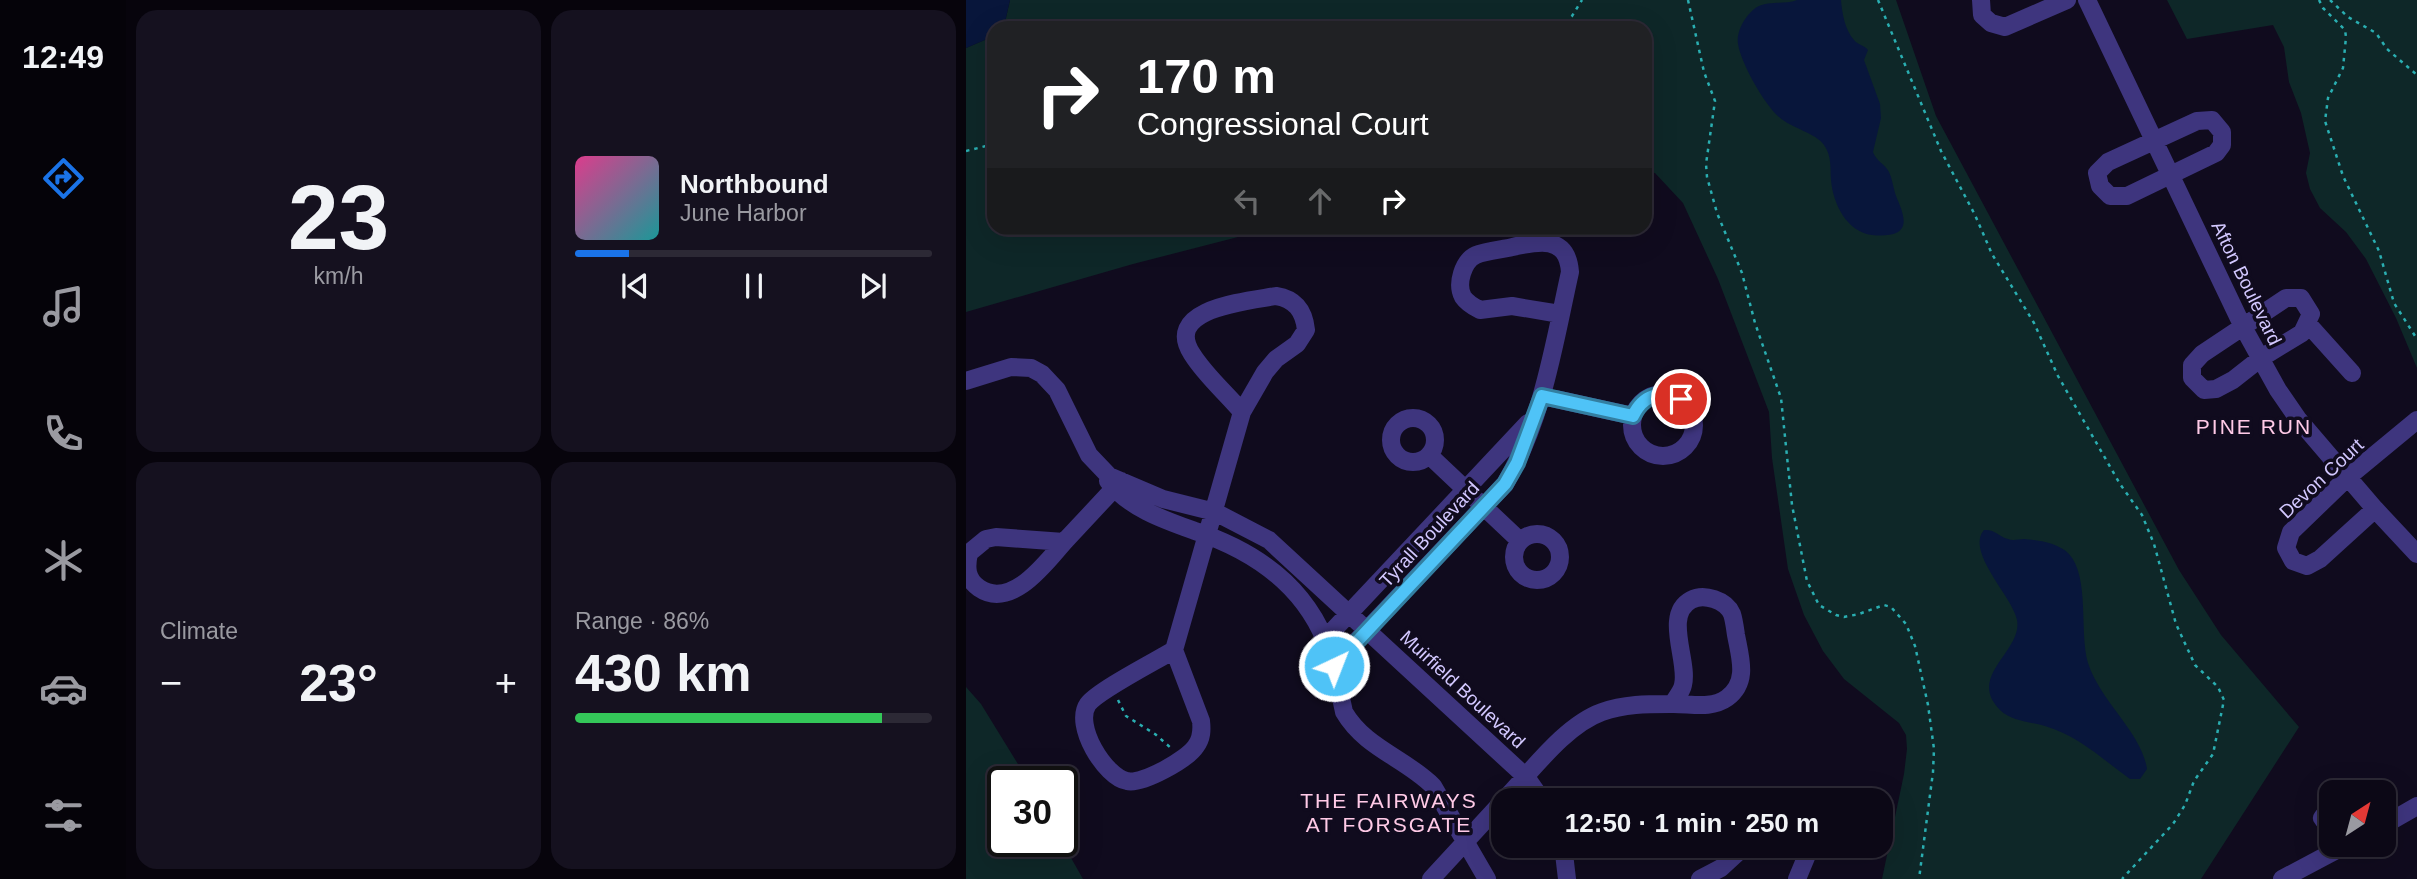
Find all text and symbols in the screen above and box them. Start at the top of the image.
text: 12:49 [22,39,104,75]
icon: right [1022,49,1113,140]
text: 170 m [1137,49,1276,103]
text: Congressional Court [1137,106,1429,142]
icon: directions [39,154,88,203]
text: 23 [288,167,389,268]
text: Northbound [680,169,829,199]
icon: left [1228,182,1266,220]
icon: ahead [1301,182,1339,220]
icon: right [1374,182,1412,220]
text: June Harbor [680,200,807,226]
street label: Afton Boulevard [2207,218,2286,349]
text: km/h [314,263,363,289]
icon: previous [616,267,654,305]
icon: pause [735,267,773,305]
icon: next [854,267,892,305]
icon: music [39,282,88,331]
pin [1651,369,1711,429]
icon: arrive [1662,380,1700,418]
icon: phone [39,409,88,458]
district label: PINE RUN [2196,415,2312,438]
street label: Devon Court [2275,434,2368,522]
street label: Tyrall Boulevard [1375,477,1484,591]
icon: climate [39,536,88,585]
text: Range · 86% [575,608,709,634]
text: Climate [160,618,238,644]
street label: Muirfield Boulevard [1396,626,1529,753]
position arrow [1297,629,1371,703]
text: 430 km [575,644,751,702]
text: 23° [299,654,378,712]
text: − [160,662,182,704]
text: + [495,662,517,704]
icon: car [39,664,88,713]
speed limit sign: 30 [987,766,1078,857]
north arrow [2319,780,2396,858]
map controls [2319,780,2396,857]
district label: THE FAIRWAYS AT FORSGATE [1300,789,1478,836]
icon: filters [39,791,88,840]
text: 12:50 · 1 min · 250 m [1565,808,1819,838]

